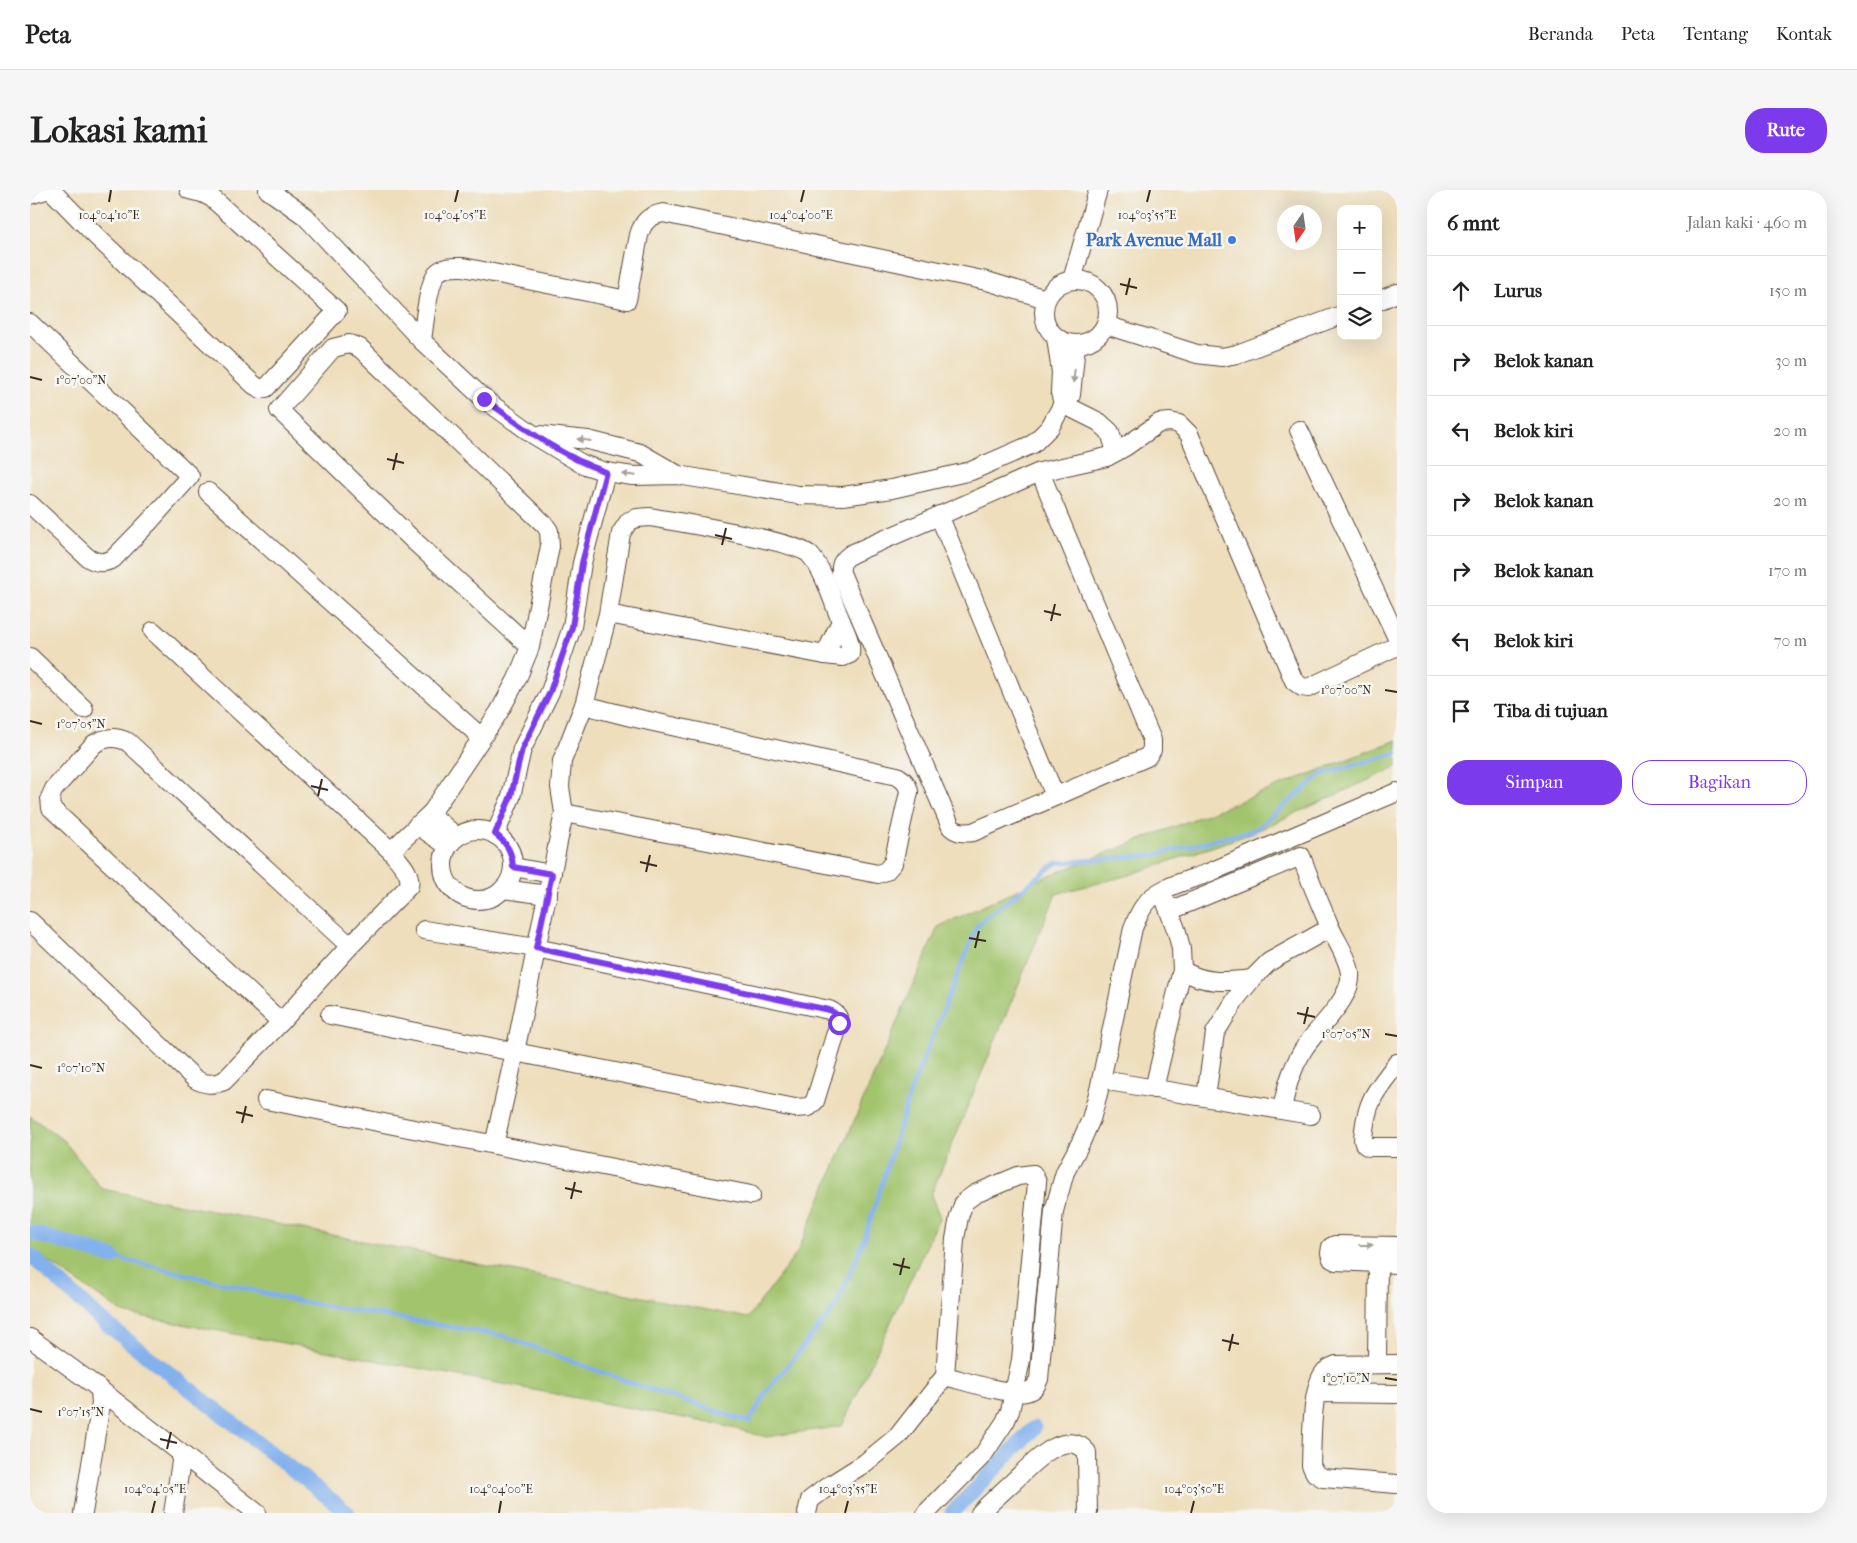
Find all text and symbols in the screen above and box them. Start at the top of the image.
text: Peta [25,21,70,49]
text: Beranda [1528,24,1593,45]
text: Peta [1621,24,1655,45]
text: Tentang [1683,24,1748,45]
text: Kontak [1776,24,1832,45]
button: Rute [1745,108,1827,153]
text: Lokasi kami [30,110,207,151]
north arrow [1277,205,1322,250]
map controls [1337,205,1382,340]
button: + [1337,205,1382,250]
text: 104°04'10"E [78,208,140,222]
text: 104°04'05"E [424,208,486,222]
text: 104°04'00"E [769,208,833,222]
text: 104°03'55"E [1118,208,1176,222]
text: 6 mnt [1447,211,1500,235]
text: Jalan kaki · 460 m [1687,213,1807,232]
place label: Park Avenue Mall [1086,230,1223,251]
marker: Park Avenue Mall [1226,234,1238,246]
button: − [1337,250,1382,295]
icon: ahead [1447,277,1475,305]
text: Lurus [1494,280,1542,302]
text: 150 m [1769,281,1807,300]
button: layers [1337,295,1382,340]
icon: right [1447,347,1475,375]
text: Belok kanan [1494,350,1594,372]
text: 30 m [1775,351,1807,370]
one-way arrow [1070,368,1078,384]
text: 1°07'00"N [56,373,106,387]
route end [473,388,496,411]
icon: left [1447,417,1475,445]
text: Belok kiri [1494,420,1573,442]
text: 20 m [1773,421,1807,440]
one-way arrow [576,436,592,444]
one-way arrow [621,471,637,479]
icon: right [1447,487,1475,515]
text: Belok kanan [1494,490,1594,512]
text: 20 m [1773,491,1807,510]
icon: right [1447,557,1475,585]
text: Belok kanan [1494,560,1594,582]
text: 170 m [1768,561,1807,580]
icon: left [1447,627,1475,655]
text: Belok kiri [1494,630,1573,652]
text: 70 m [1774,631,1807,650]
text: 1°07'00"N [1321,683,1371,697]
icon: arrive [1447,697,1475,725]
text: Tiba di tujuan [1494,700,1608,722]
text: 1°07'05"N [56,717,106,731]
button: Simpan [1447,760,1622,805]
button: Bagikan [1632,760,1807,805]
route start [828,1012,851,1035]
text: 1°07'05"N [1321,1027,1371,1041]
text: 1°07'10"N [57,1061,105,1075]
one-way arrow [1358,1241,1374,1249]
text: 1°07'10"N [1322,1371,1370,1385]
text: 1°07'15"N [58,1405,104,1419]
text: 104°04'05"E [124,1482,186,1496]
text: 104°04'00"E [469,1482,533,1496]
text: 104°03'55"E [819,1482,877,1496]
text: 104°03'50"E [1164,1482,1224,1496]

